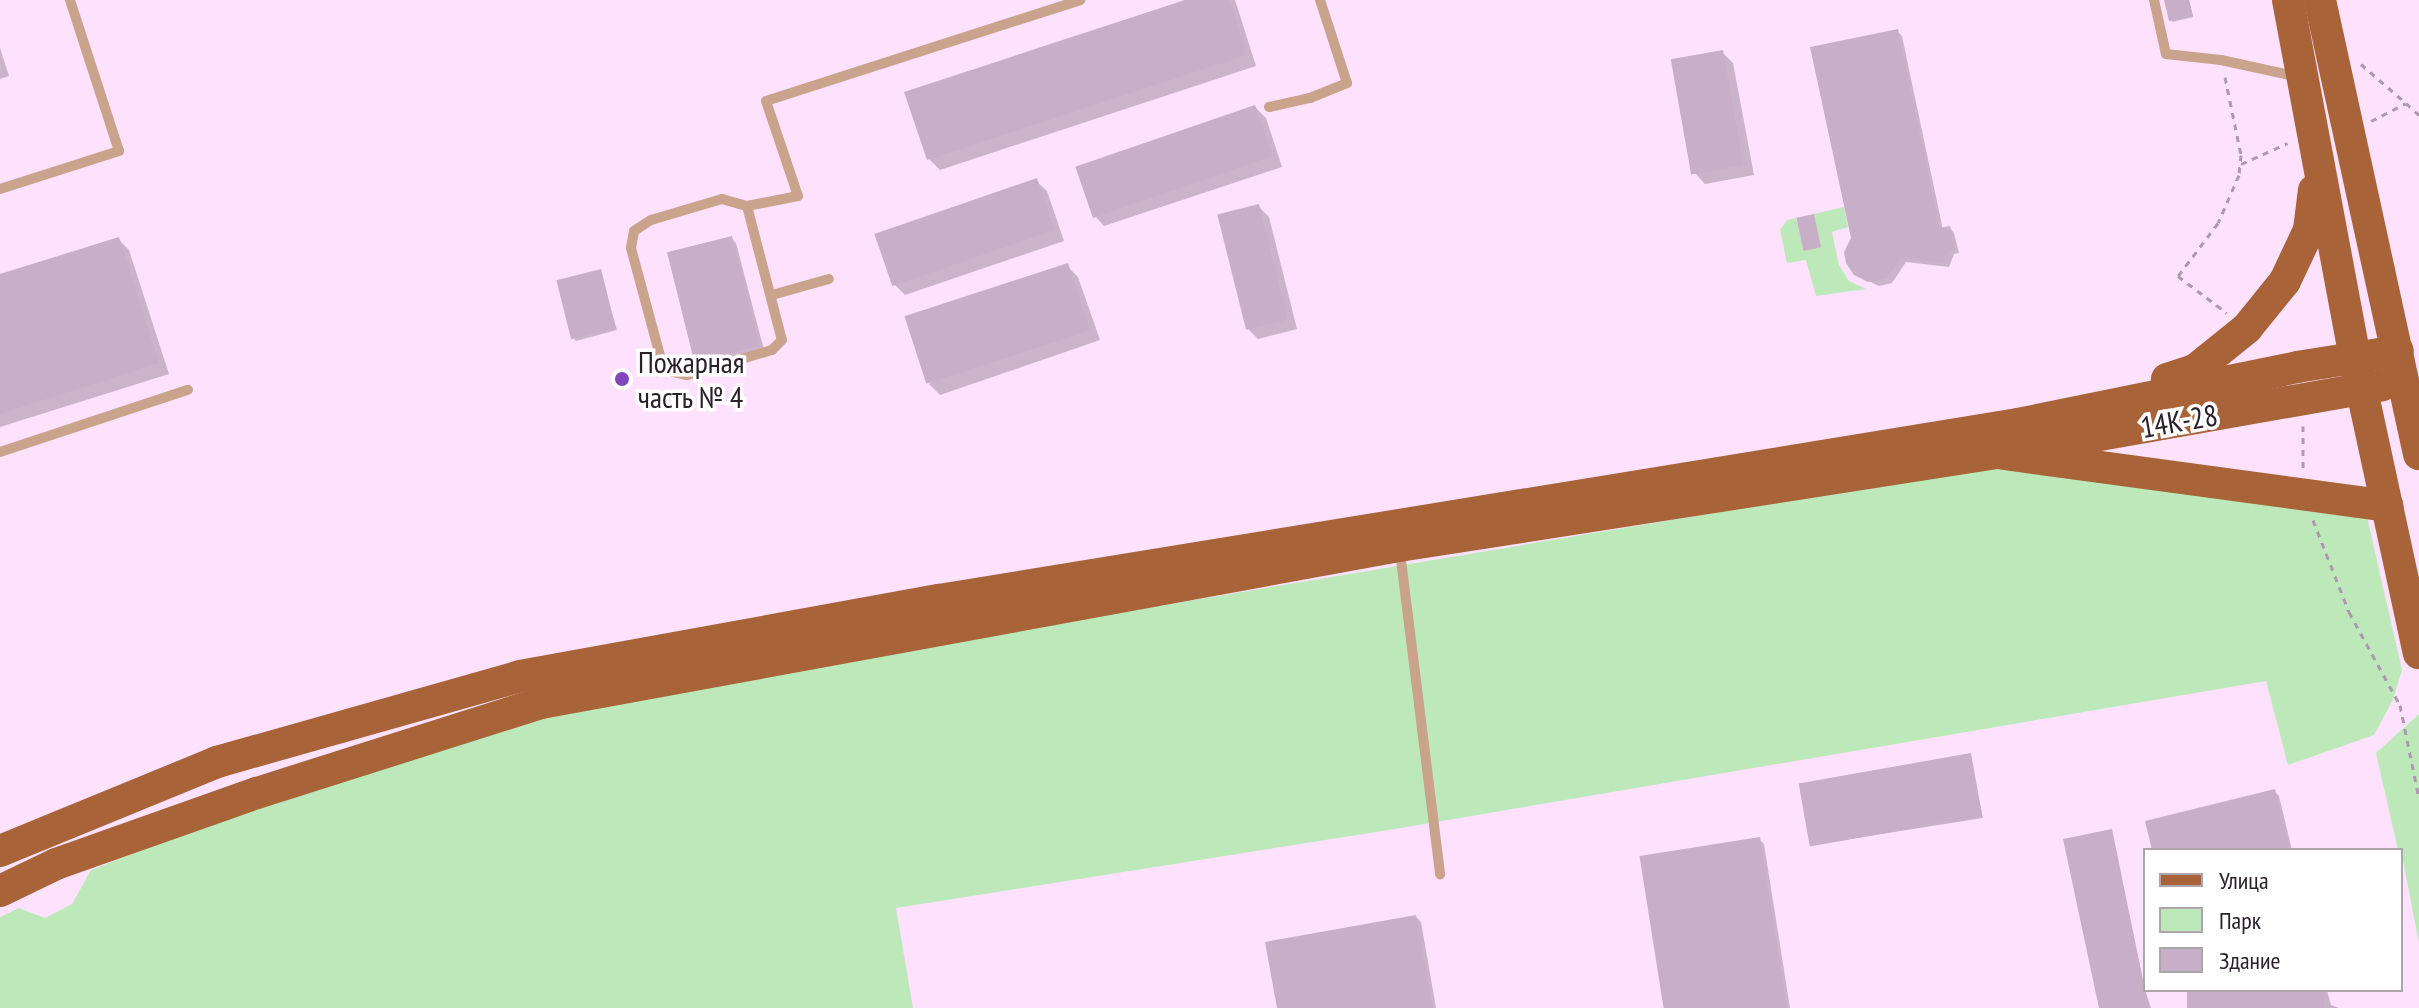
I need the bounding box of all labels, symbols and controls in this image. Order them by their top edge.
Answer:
place label: Пожарная часть № 4 [638,344,744,414]
marker: Пожарная часть № 4 [613,370,631,388]
street label: 14К-28 [2138,397,2220,445]
legend [2143,848,2403,992]
text: Улица [2219,865,2269,896]
text: Парк [2219,905,2261,936]
text: Здание [2219,945,2280,976]

